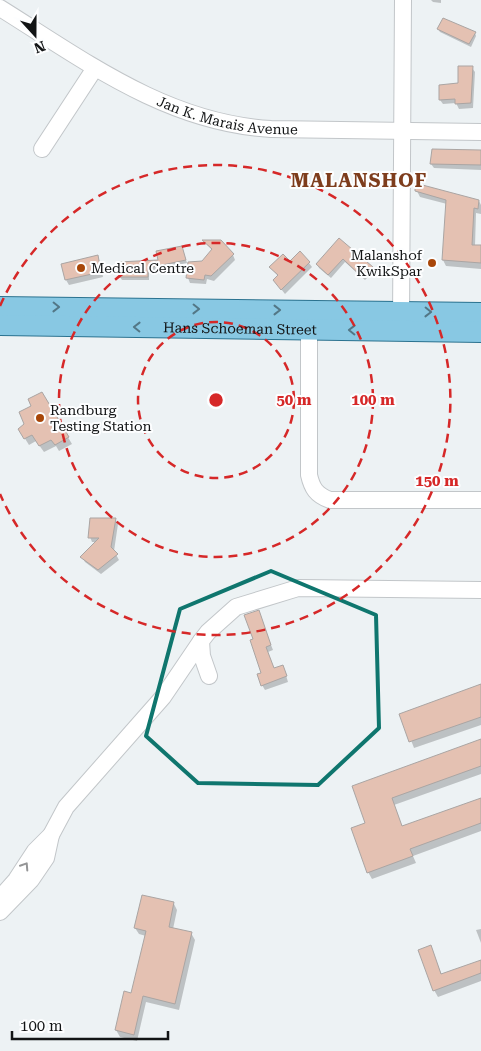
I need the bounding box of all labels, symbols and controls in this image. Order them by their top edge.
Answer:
north arrow [10,10,60,60]
text: N [32,38,48,57]
street label: Jan K. Marais Avenue [155,93,298,137]
district label: MALANSHOF [291,169,427,192]
place label: Malanshof KwikSpar [351,247,423,279]
marker: Malanshof KwikSpar [426,257,438,269]
place label: Medical Centre [91,260,194,276]
marker: Medical Centre [75,262,87,274]
one-way arrow [52,302,60,312]
one-way arrow [192,304,200,314]
one-way arrow [274,305,282,315]
one-way arrow [424,307,432,317]
street label: Hans Schoeman Street [163,319,317,338]
one-way arrow [133,322,140,332]
one-way arrow [348,325,356,336]
centre of rings [207,391,225,409]
text: 50 m [276,391,312,409]
text: 100 m [351,391,395,409]
place label: Randburg Testing Station [50,402,152,434]
marker: Randburg Testing Station [34,412,46,424]
text: 150 m [415,472,459,490]
one-way arrow [19,862,28,872]
scale bar [12,1008,169,1040]
text: 100 m [20,1017,63,1035]

